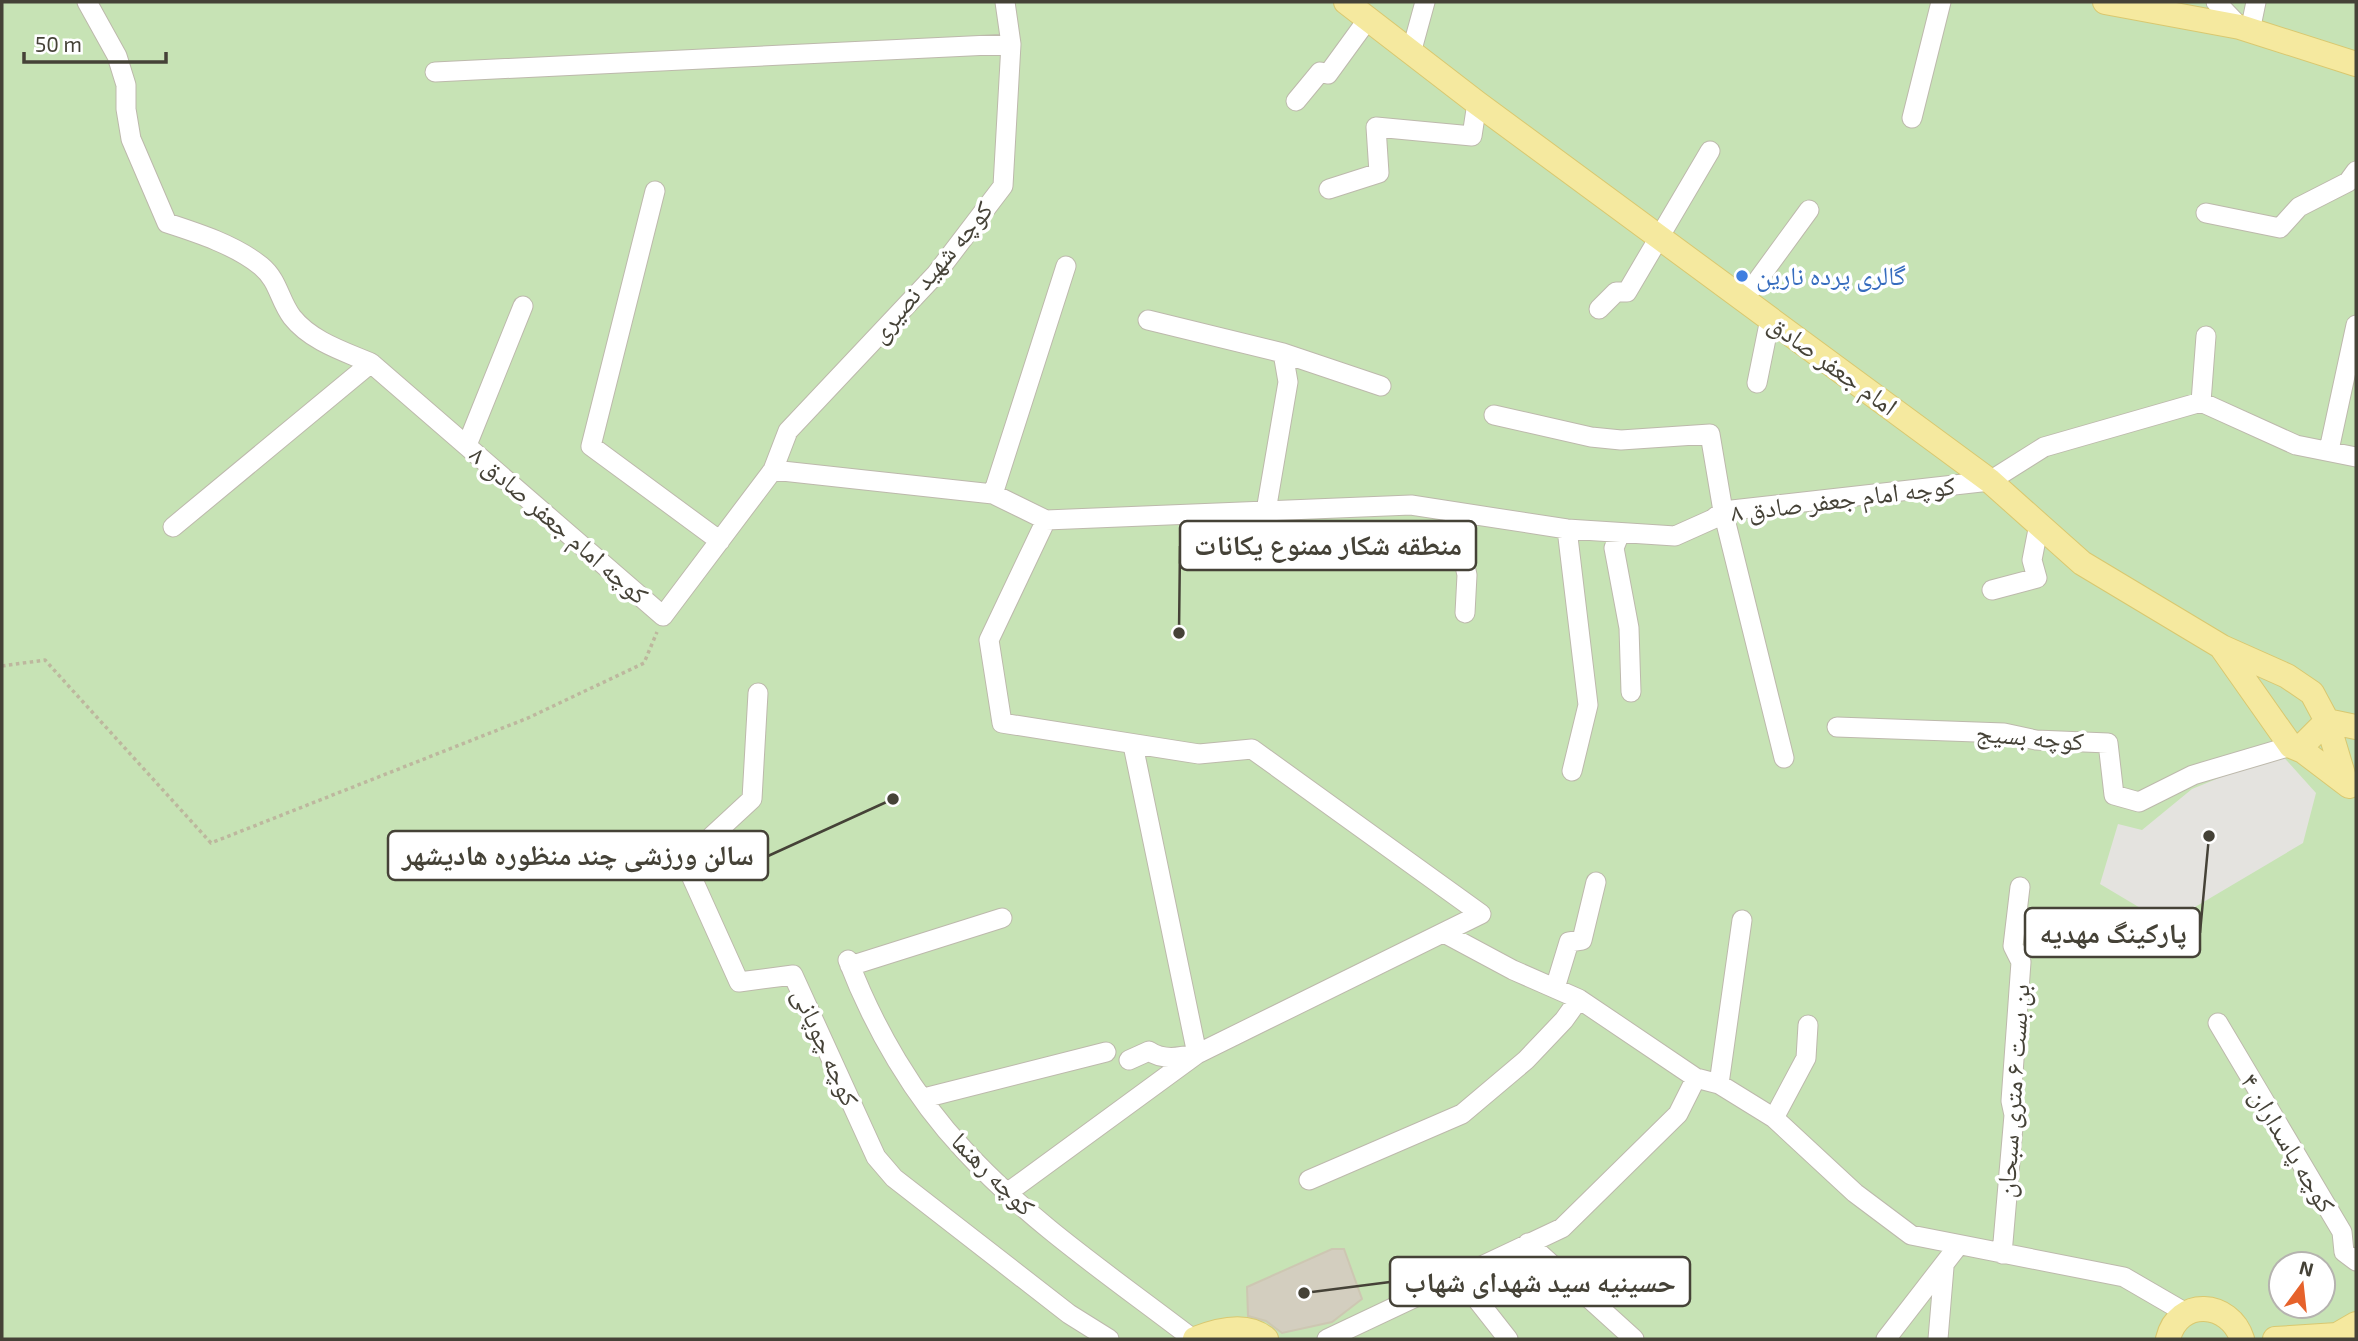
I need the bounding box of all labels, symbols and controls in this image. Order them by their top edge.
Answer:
scale bar [24,21,166,65]
text: 50 m [35,31,82,56]
street label: کوچه شهید نصیری [862,194,1000,349]
place label: گالری پرده نارین [1756,259,1906,292]
marker: گالری پرده نارین [1734,268,1750,284]
street label: امام جعفر صادق [1761,307,1904,424]
street label: کوچه امام جعفر صادق ۸ [462,438,656,613]
street label: کوچه امام جعفر صادق ۸ [1729,468,1958,531]
callout: منطقه شکار ممنوع یکانات [1180,521,1476,570]
text: منطقه شکار ممنوع یکانات [1194,527,1462,563]
street label: کوچه بسیج [1975,715,2086,759]
callout: سالن ورزشی چند منظوره هادیشهر [388,831,768,880]
text: سالن ورزشی چند منظوره هادیشهر [401,837,754,873]
callout: پارکینگ مهدیه [2025,908,2200,957]
text: پارکینگ مهدیه [2039,915,2187,950]
street label: کوچه چوپانی [786,982,867,1111]
street label: بن بست ۶ متری سبحان [1989,983,2036,1199]
street label: کوچه پاسداران ۴ [2234,1067,2343,1219]
street label: کوچه رهنما [945,1125,1042,1222]
north arrow [2267,1250,2337,1320]
text: N [2297,1255,2316,1281]
callout: حسینیه سید شهدای شهاب [1390,1257,1690,1306]
text: حسینیه سید شهدای شهاب [1404,1264,1676,1299]

